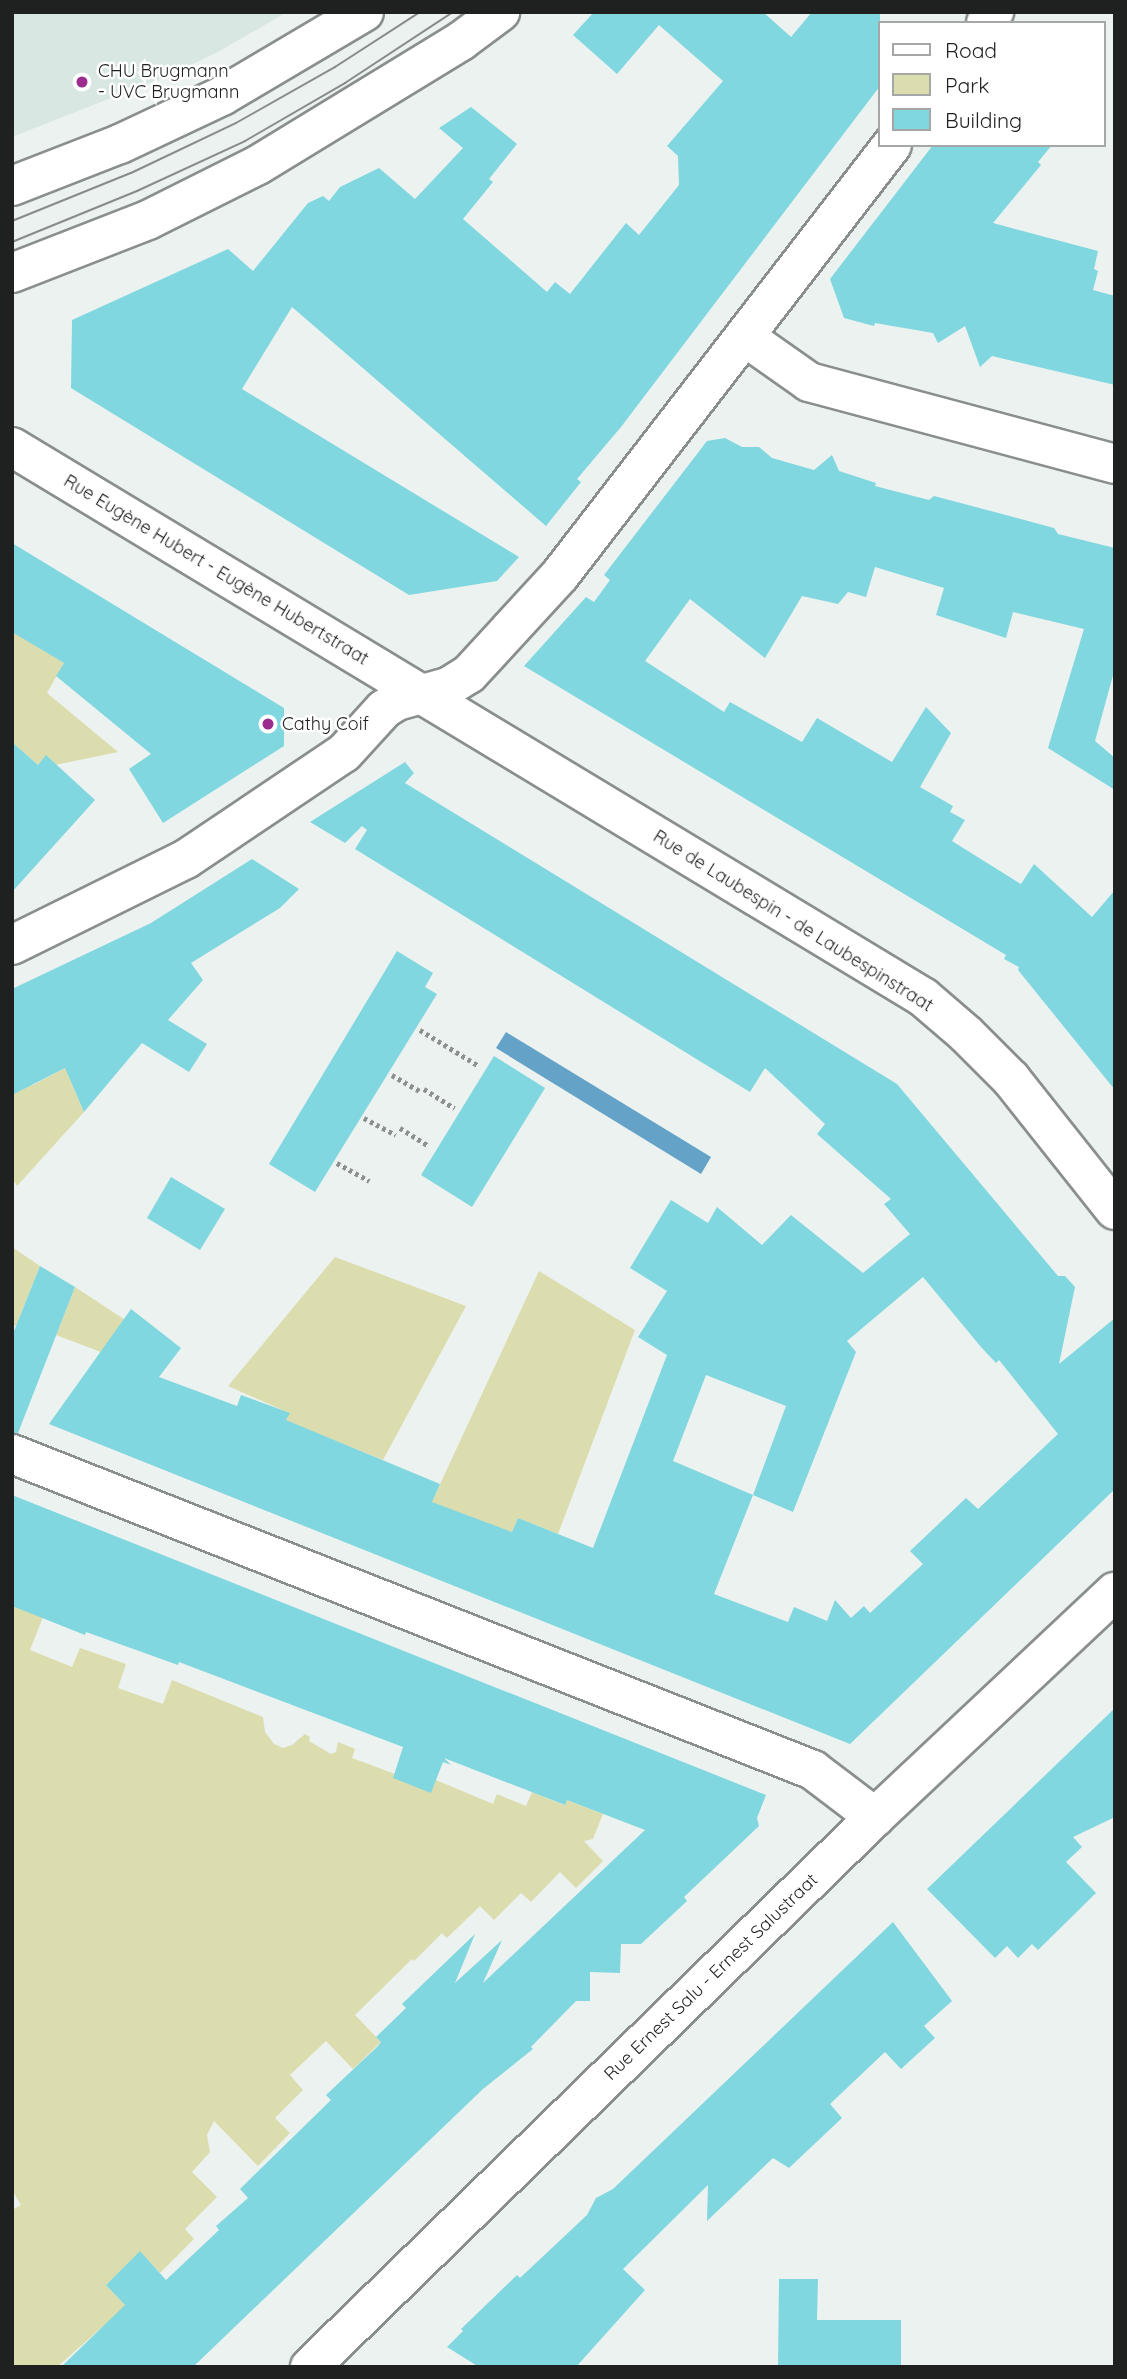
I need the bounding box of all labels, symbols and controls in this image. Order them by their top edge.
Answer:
legend [878,21,1106,147]
text: Road [945,37,997,63]
place label: CHU Brugmann - UVC Brugmann [98,61,239,104]
marker: CHU Brugmann - UVC Brugmann [72,72,92,92]
text: Park [945,72,989,98]
text: Building [945,107,1022,133]
street label: Rue Eugène Hubert - Eugène Hubertstraat [60,470,372,670]
place label: Cathy Coif [282,713,369,735]
marker: Cathy Coif [260,716,276,732]
street label: Rue de Laubespin - de Laubespinstraat [649,826,937,1016]
street label: Rue Ernest Salu - Ernest Salustraat [600,1869,822,2085]

